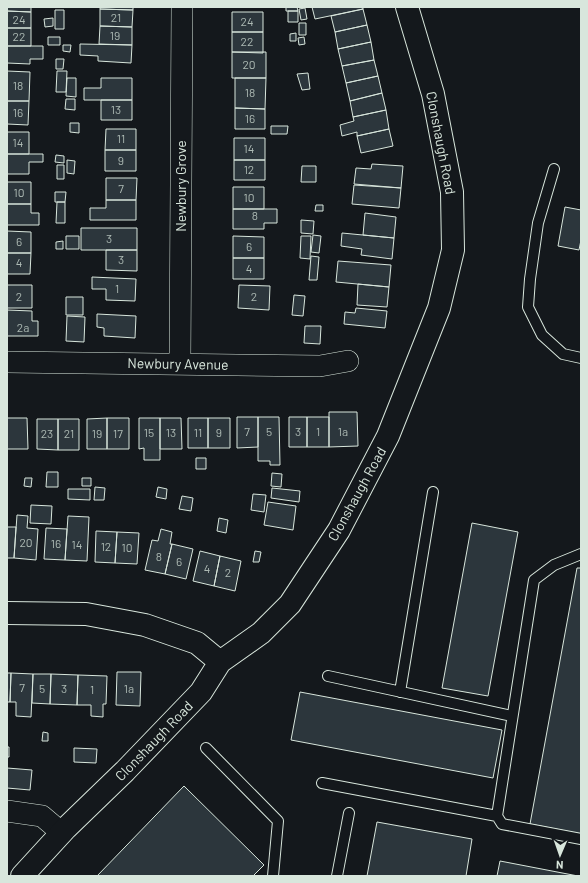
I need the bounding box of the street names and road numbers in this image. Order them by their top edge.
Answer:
street label: Clonshaugh Road [423,90,460,196]
street label: Newbury Grove [172,140,189,232]
street label: Newbury Avenue [127,354,229,373]
street label: Clonshaugh Road [324,444,389,544]
street label: Clonshaugh Road [111,697,196,784]

